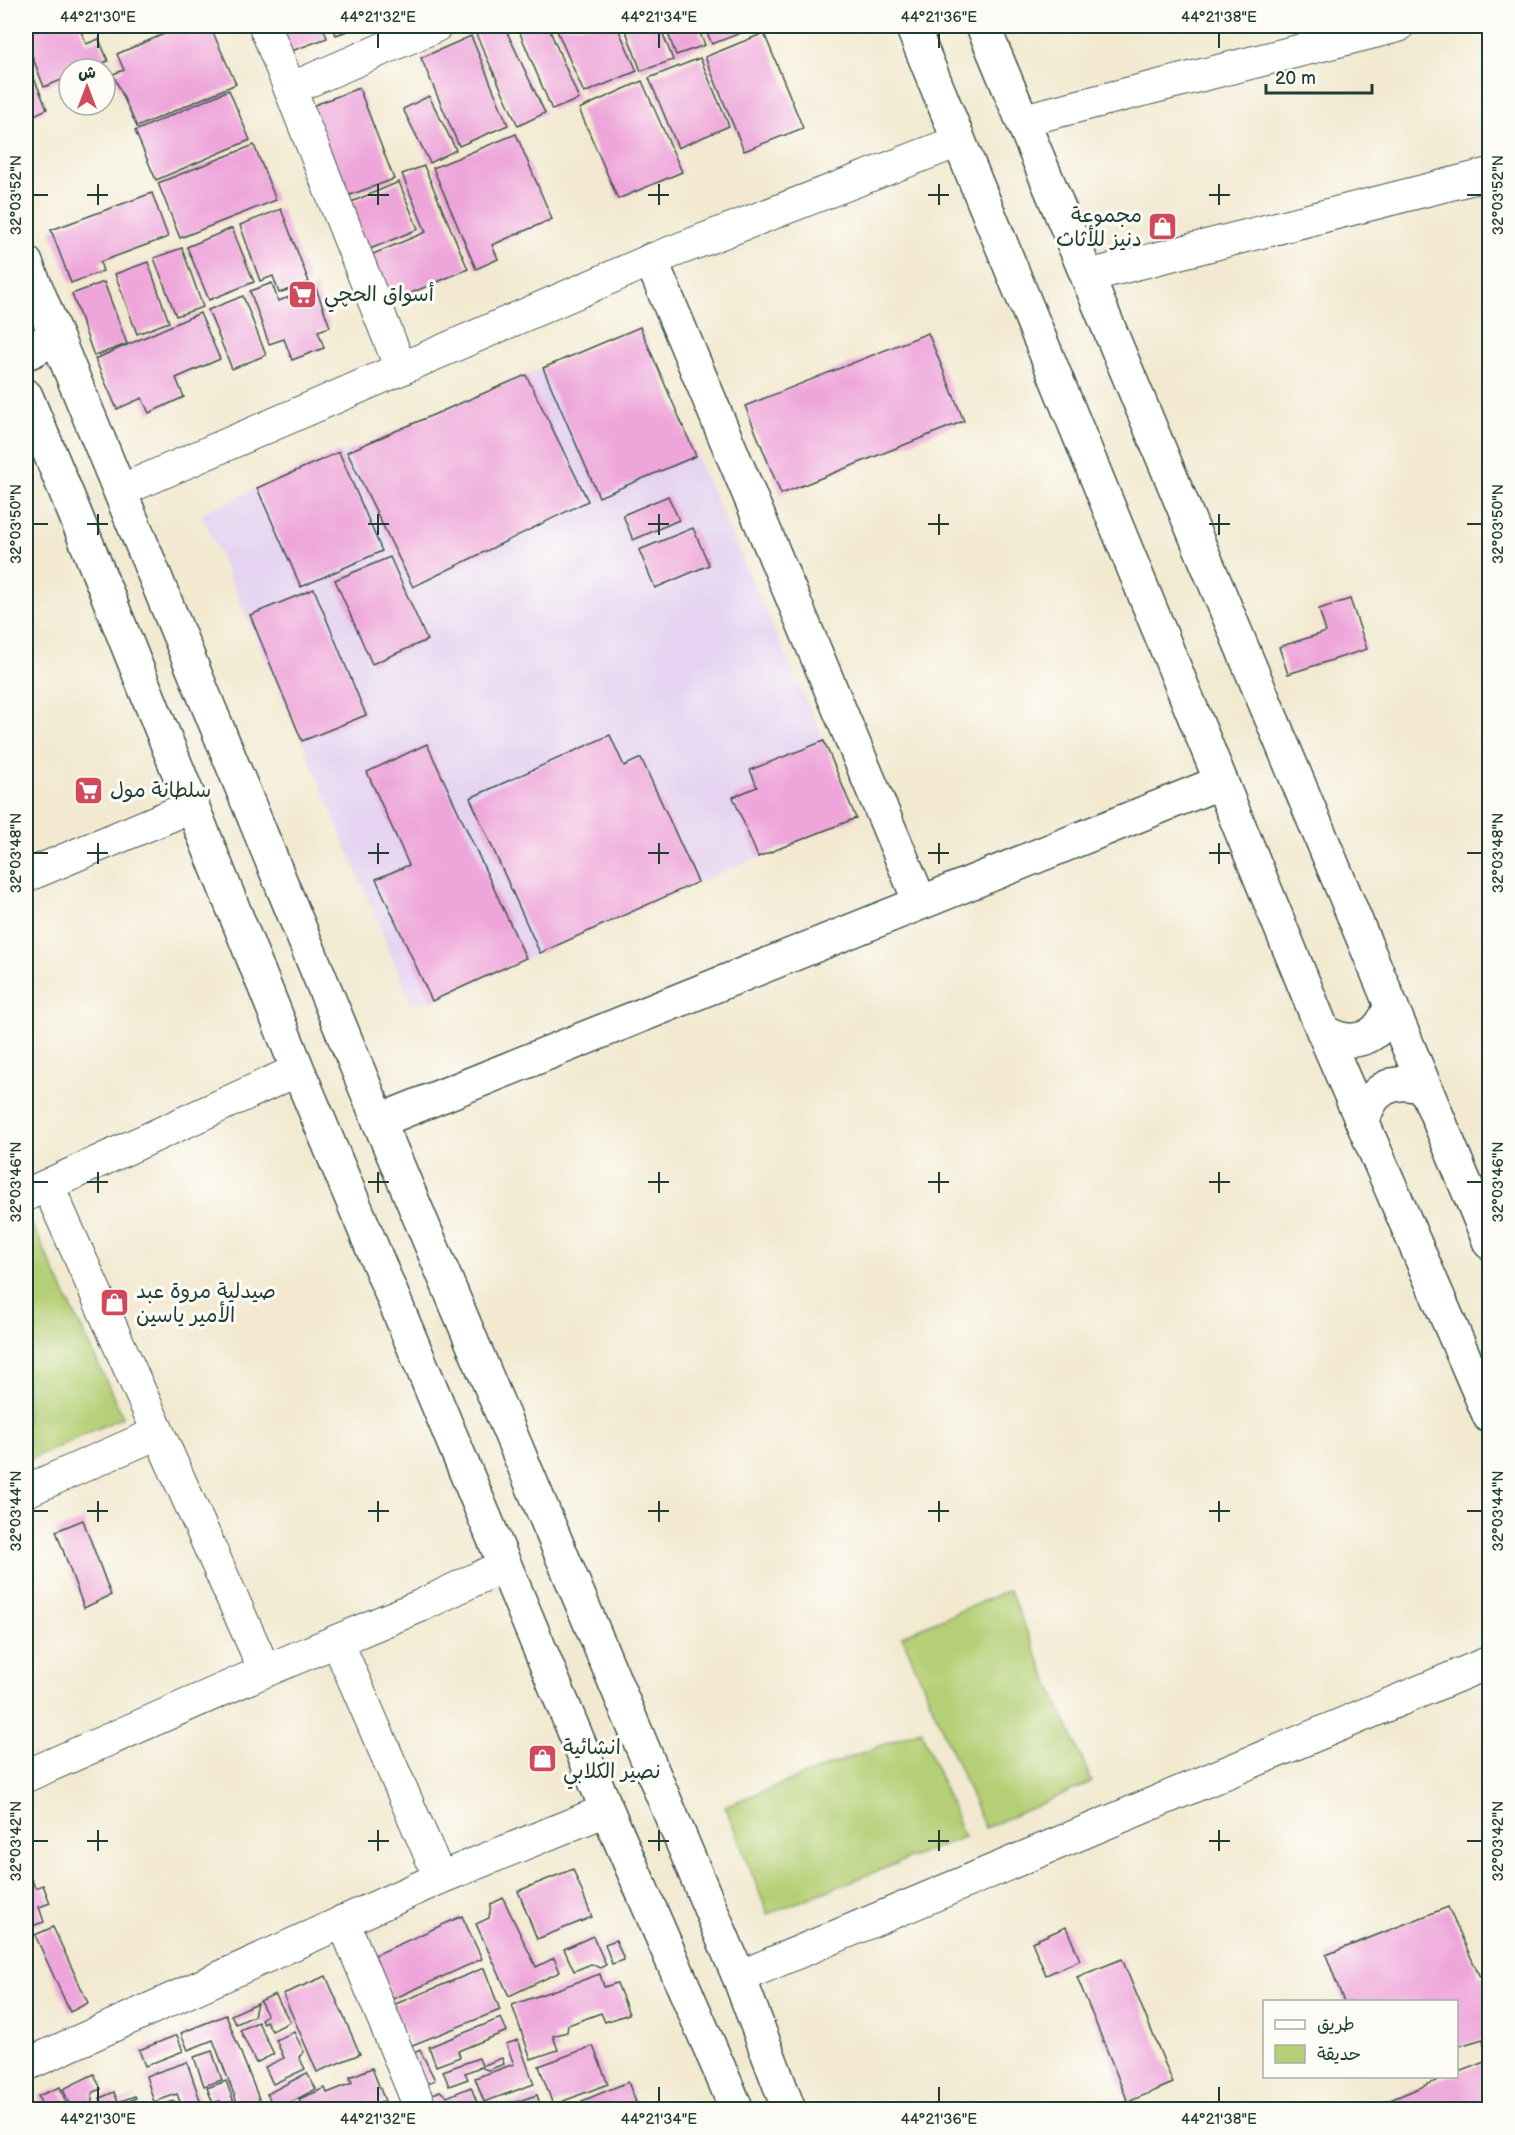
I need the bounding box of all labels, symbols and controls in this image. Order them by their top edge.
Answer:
text: 44°21'30"E [60,8,136,27]
text: 44°21'32"E [340,8,416,27]
text: 44°21'34"E [621,8,697,27]
text: 44°21'36"E [901,8,977,27]
text: 44°21'38"E [1181,8,1257,27]
north arrow [57,57,117,117]
scale bar [1266,57,1372,95]
text: ش [78,64,96,83]
text: 20 m [1275,68,1316,89]
text: 32°03'52"N [7,155,26,235]
text: 32°03'52"N [1489,155,1508,235]
place label: مجموعة دنيز للأثاث [1056,203,1142,252]
shop icon: مجموعة دنيز للأثاث [1147,211,1179,243]
supermarket icon: أسواق الحچي [287,278,319,310]
place label: أسواق الحچي [324,282,434,313]
text: 32°03'50"N [7,484,26,564]
text: 32°03'50"N [1489,484,1508,564]
supermarket icon: سلطانة مول [73,774,105,806]
place label: سلطانة مول [110,778,211,803]
text: 32°03'48"N [7,813,26,893]
text: 32°03'48"N [1489,813,1508,893]
text: 32°03'46"N [7,1141,26,1223]
text: 32°03'46"N [1489,1141,1508,1223]
place label: صيدلية مروة عبد الأمير ياسين [136,1279,276,1328]
shop icon: صيدلية مروة عبد الأمير ياسين [99,1287,131,1319]
text: 32°03'44"N [7,1470,26,1552]
text: 32°03'44"N [1489,1470,1508,1552]
place label: انشائية نصير الكلابي [563,1735,661,1790]
shop icon: انشائية نصير الكلابي [526,1743,558,1775]
text: 32°03'42"N [7,1801,26,1881]
text: 32°03'42"N [1489,1801,1508,1881]
legend [1263,2000,1458,2078]
text: طريق [1317,2014,1355,2035]
text: حديقة [1317,2044,1361,2065]
text: 44°21'30"E [60,2110,136,2129]
text: 44°21'32"E [340,2110,416,2129]
text: 44°21'34"E [621,2110,697,2129]
text: 44°21'36"E [901,2110,977,2129]
text: 44°21'38"E [1181,2110,1257,2129]

